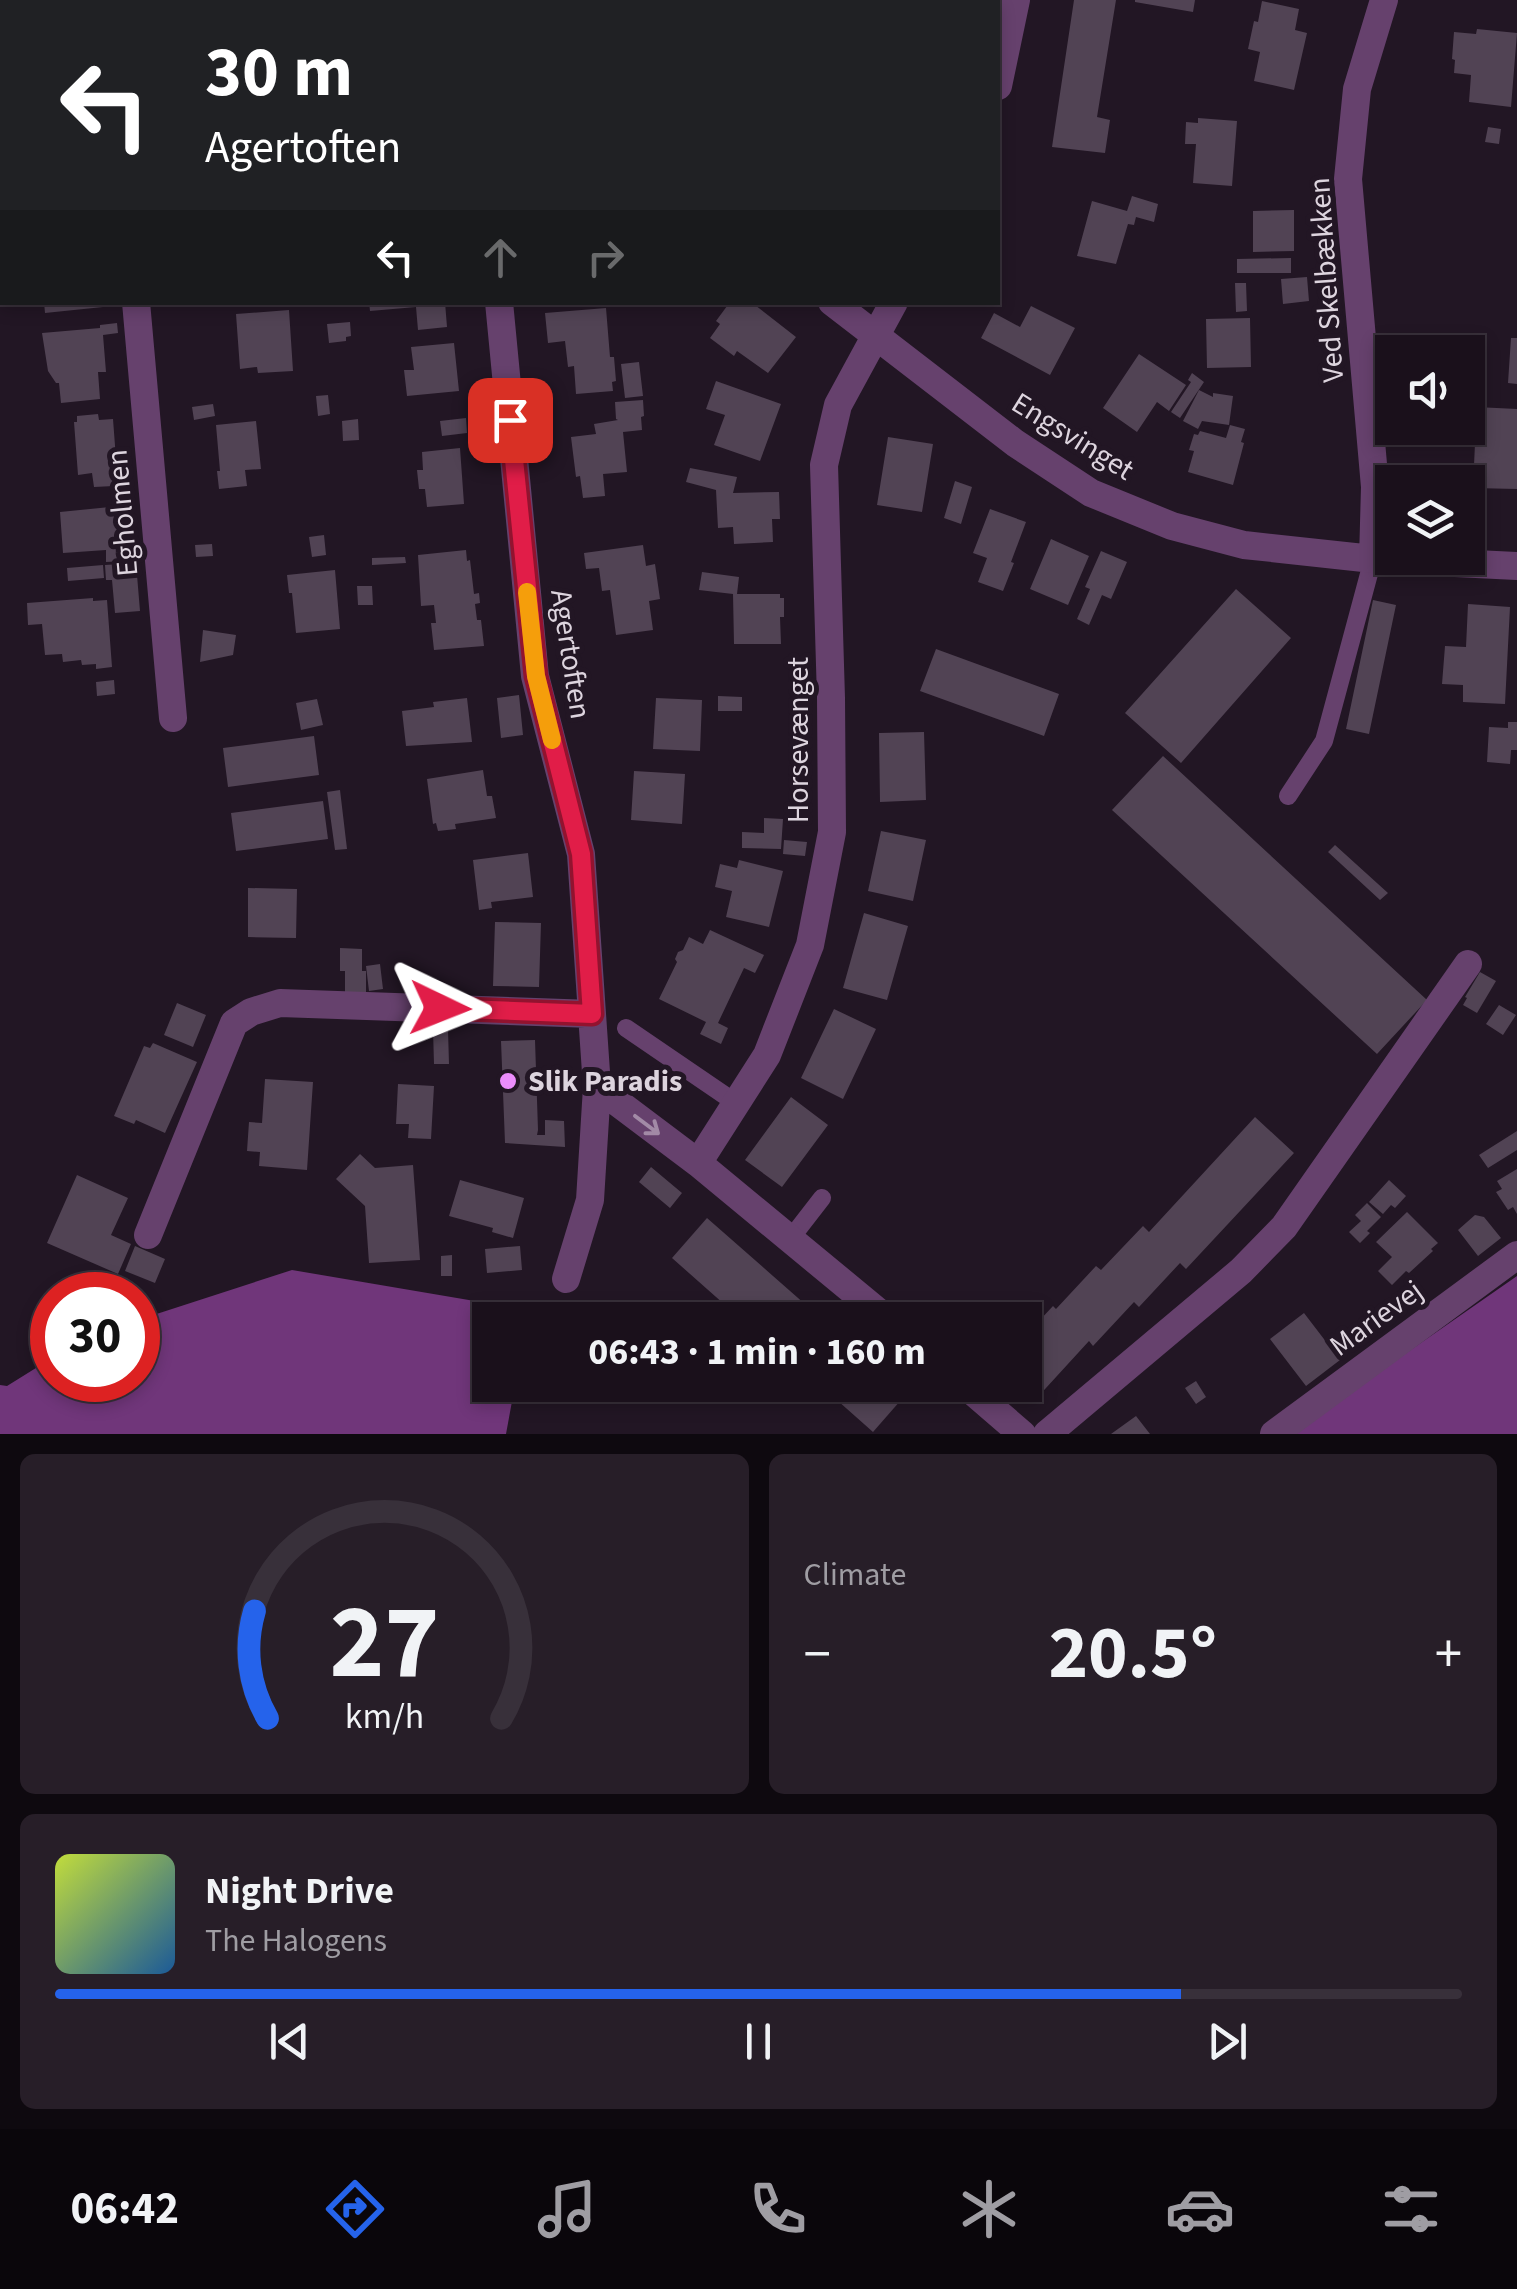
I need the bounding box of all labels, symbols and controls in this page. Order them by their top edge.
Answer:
text: 30 m [205,23,353,123]
icon: left [40,40,170,170]
text: Agertoften [205,116,401,180]
street label: Ved Skelbækken [1298,176,1355,384]
icon: left [368,230,423,285]
icon: ahead [473,230,528,285]
icon: right [578,230,633,285]
map controls [1375,335,1485,575]
button: sound [1375,335,1485,445]
pin [468,378,553,463]
street label: Engsvinget [1003,382,1142,491]
icon: arrive [483,393,538,448]
street label: Egholmen [96,448,149,578]
button: layers [1375,465,1485,575]
street label: Agertoften [539,586,602,722]
street label: Horsevænget [777,657,820,823]
position arrow [388,956,492,1060]
place label: Slik Paradis [528,1060,682,1103]
marker: Slik Paradis [497,1070,519,1092]
one-way arrow [634,1114,660,1136]
street label: Marievej [1321,1270,1432,1367]
speed limit sign: 30 [30,1272,160,1402]
text: 06:43 · 1 min · 160 m [588,1325,926,1379]
text: Climate [804,1552,906,1598]
text: 27 [329,1570,439,1718]
text: 20.5° [1048,1600,1217,1707]
text: − [804,1616,831,1694]
text: + [1435,1616,1462,1694]
text: km/h [345,1691,424,1742]
text: Night Drive [205,1864,394,1918]
text: The Halogens [205,1918,387,1964]
icon: previous [262,2014,317,2069]
icon: pause [731,2014,786,2069]
icon: next [1200,2014,1255,2069]
icon: directions [320,2174,390,2244]
icon: music [532,2174,602,2244]
icon: phone [743,2174,813,2244]
icon: climate [954,2174,1024,2244]
icon: car [1165,2174,1235,2244]
icon: filters [1376,2174,1446,2244]
text: 06:42 [71,2177,179,2241]

